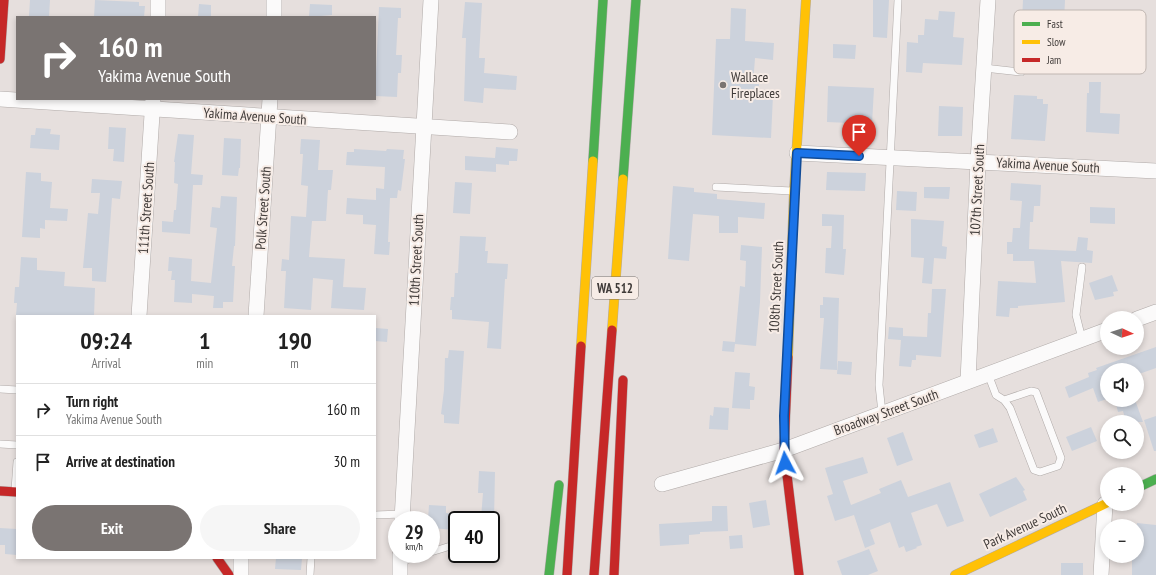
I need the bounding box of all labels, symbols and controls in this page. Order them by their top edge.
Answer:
legend [1014,10,1146,74]
text: Fast [1047,17,1063,31]
text: 160 m [98,28,162,65]
icon: right [32,32,84,84]
text: Slow [1047,35,1066,49]
text: Jam [1046,53,1061,67]
text: Yakima Avenue South [98,64,231,87]
place label: Wallace Fireplaces [731,68,780,102]
marker: Wallace Fireplaces [718,80,728,90]
street label: Yakima Avenue South [203,103,307,129]
pin [842,115,876,156]
icon: arrive [848,121,870,143]
street label: 107th Street South [966,144,988,236]
street label: Yakima Avenue South [996,153,1100,177]
street label: 111th Street South [134,162,158,254]
street label: Polk Street South [251,166,275,250]
street label: 110th Street South [405,214,427,306]
street label: 108th Street South [765,241,787,333]
road number: WA 512 [592,277,638,299]
north arrow [1100,311,1144,355]
map controls [1100,311,1144,563]
text: 09:24 [80,325,132,356]
text: 1 [199,325,210,356]
text: 190 [277,325,312,356]
text: Arrival [91,355,121,372]
text: min [196,355,213,372]
text: m [290,355,299,372]
button: sound [1100,363,1144,407]
street label: Broadway Street South [831,385,941,439]
text: Turn right [66,392,118,411]
icon: right [32,399,54,421]
text: 160 m [327,400,360,419]
text: Yakima Avenue South [66,411,162,428]
button: search [1100,415,1144,459]
position arrow [764,442,806,484]
icon: arrive [32,451,54,473]
text: Arrive at destination [66,452,175,471]
text: 30 m [334,452,360,471]
button: + [1100,467,1144,511]
street label: Park Avenue South [981,499,1069,553]
button: Exit [32,505,192,551]
button: Share [200,505,360,551]
speed limit sign: 40 [448,511,500,563]
text: 29 [404,519,424,545]
button: − [1100,519,1144,563]
text: km/h [405,540,423,553]

